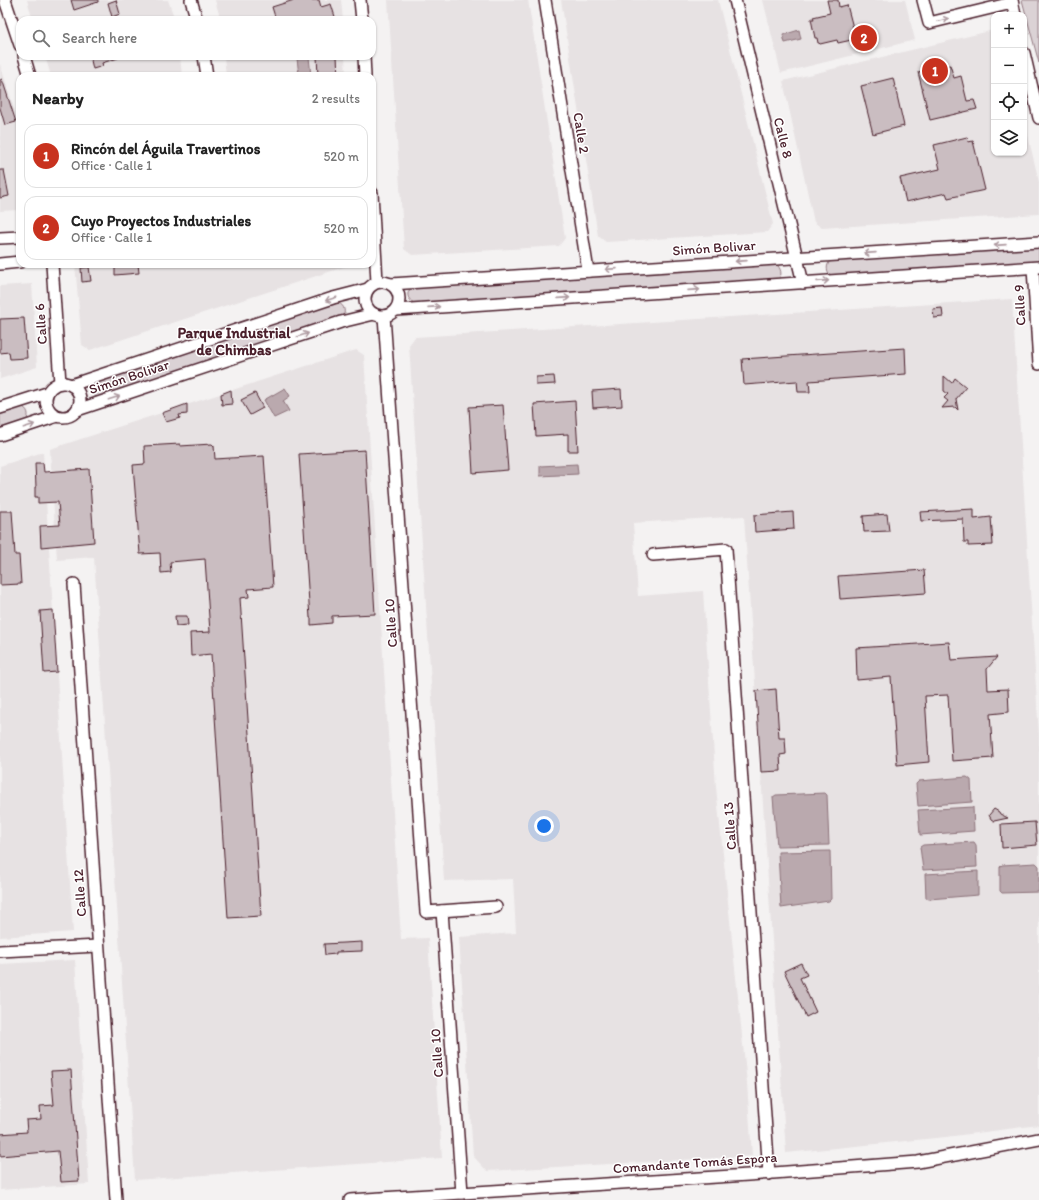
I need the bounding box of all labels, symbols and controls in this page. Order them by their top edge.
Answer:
map controls [991,12,1027,156]
button: + [991,12,1027,48]
search box [16,16,376,60]
one-way arrow [936,16,949,23]
pin: 2 [851,23,877,53]
icon: search [30,27,52,49]
text: Search here [62,29,137,47]
button: − [991,48,1027,84]
pin: 1 [922,56,948,86]
button: locate [991,84,1027,120]
text: Nearby [32,88,84,108]
text: 2 results [312,91,360,106]
street label: Calle 2 [569,111,593,155]
street label: Calle 8 [770,116,796,161]
button: layers [991,120,1027,156]
text: Rincón del Águila Travertinos [71,140,260,158]
text: 1 [43,149,49,164]
text: 520 m [323,149,359,164]
text: Office · Calle 1 [71,158,152,173]
text: Cuyo Proyectos Industriales [71,212,251,230]
text: 2 [43,221,49,236]
text: 520 m [323,221,359,236]
text: Office · Calle 1 [71,230,152,245]
street label: Simón Bolivar [672,237,757,259]
one-way arrow [994,241,1007,248]
one-way arrow [864,249,877,256]
one-way arrow [735,257,748,264]
one-way arrow [605,266,618,273]
one-way arrow [816,278,829,285]
street label: Calle 9 [1010,284,1030,326]
one-way arrow [687,286,700,293]
one-way arrow [557,295,570,302]
one-way arrow [324,296,337,303]
street label: Calle 6 [31,303,51,345]
one-way arrow [427,303,440,310]
district label: Parque Industrial de Chimbas [177,324,291,359]
one-way arrow [297,331,310,338]
street label: Simón Bolivar [87,356,172,398]
one-way arrow [107,394,120,401]
one-way arrow [22,422,35,429]
street label: Calle 10 [381,598,401,648]
street label: Calle 13 [720,801,740,851]
your location [534,816,554,836]
street label: Calle 12 [70,868,90,917]
street label: Calle 10 [427,1028,447,1078]
street label: Comandante Tomás Espora [612,1149,778,1177]

